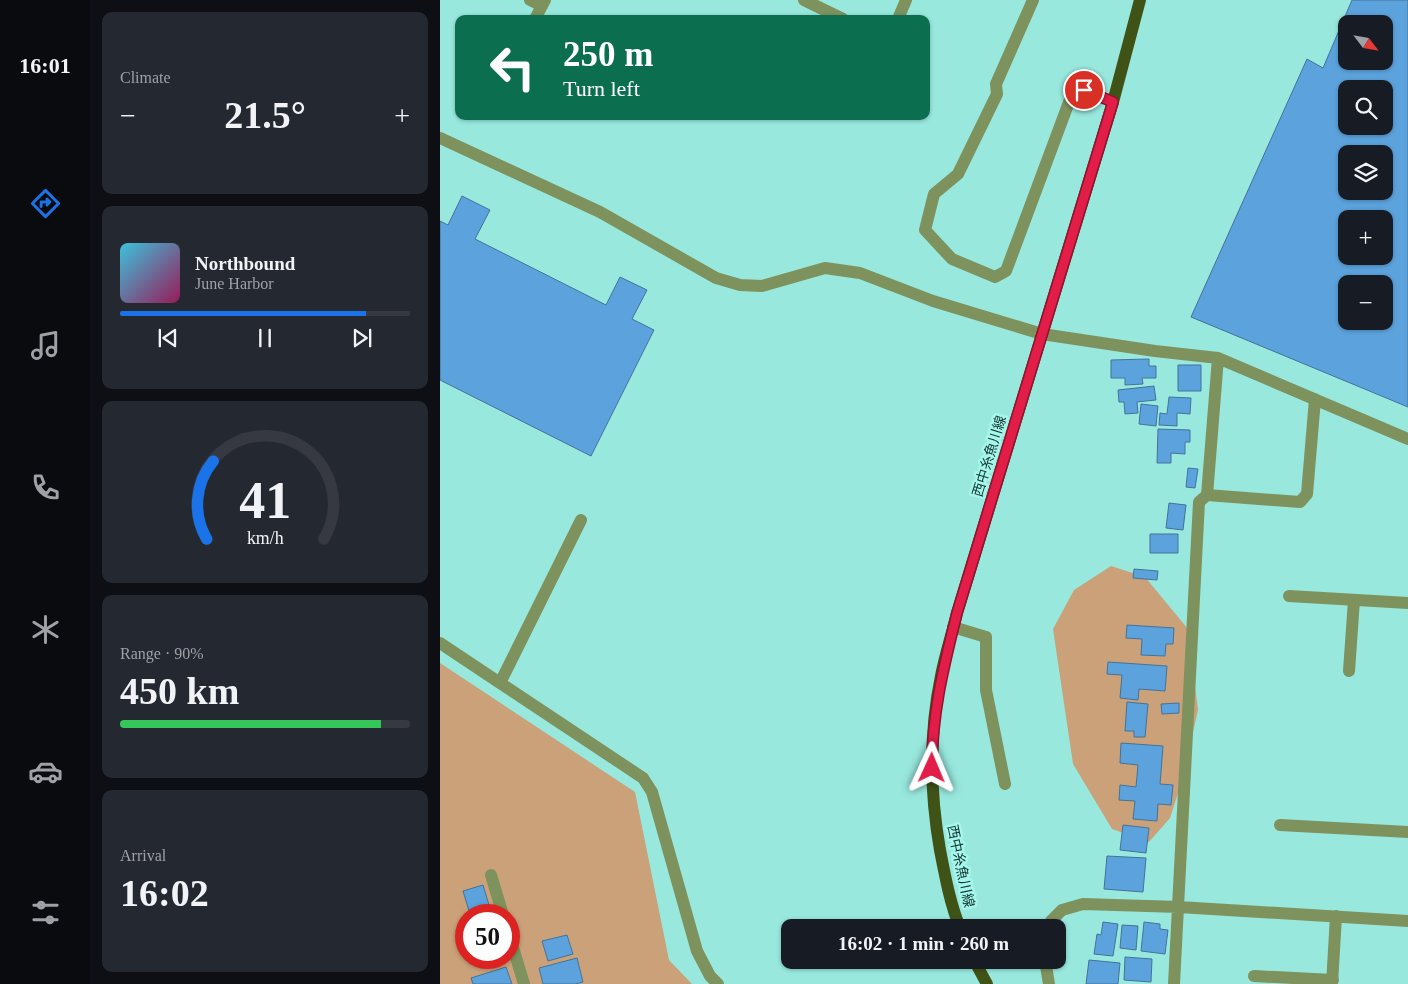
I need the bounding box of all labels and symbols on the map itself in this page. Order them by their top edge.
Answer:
north arrow [1338,15,1392,70]
pin [1063,69,1105,111]
street label: 西中糸魚川線 [970,414,1009,499]
position arrow [905,741,957,793]
street label: 西中糸魚川線 [944,823,977,909]
speed limit sign: 50 [455,904,520,969]

